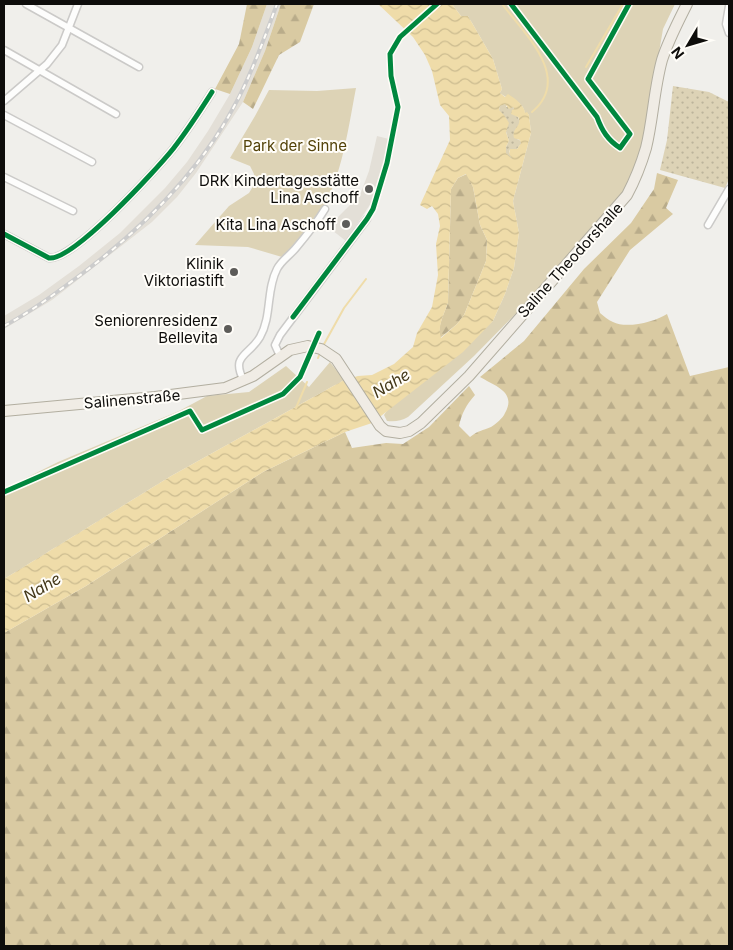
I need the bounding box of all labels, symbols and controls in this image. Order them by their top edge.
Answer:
north arrow [663,20,713,70]
text: N [667,44,687,63]
park label: Park der Sinne [243,136,347,155]
place label: DRK Kindertagesstätte Lina Aschoff [199,171,359,207]
marker: DRK Kindertagesstätte Lina Aschoff [363,183,375,195]
street label: Saline Theodorshalle [513,198,627,322]
place label: Kita Lina Aschoff [216,215,336,234]
marker: Kita Lina Aschoff [340,218,352,230]
place label: Klinik Viktoriastift [144,254,225,290]
marker: Klinik Viktoriastift [228,266,240,278]
place label: Seniorenresidenz Bellevita [94,311,218,347]
marker: Seniorenresidenz Bellevita [222,323,234,335]
water label: Nahe [368,364,414,402]
street label: Salinenstraße [83,385,181,413]
water label: Nahe [19,568,65,606]

